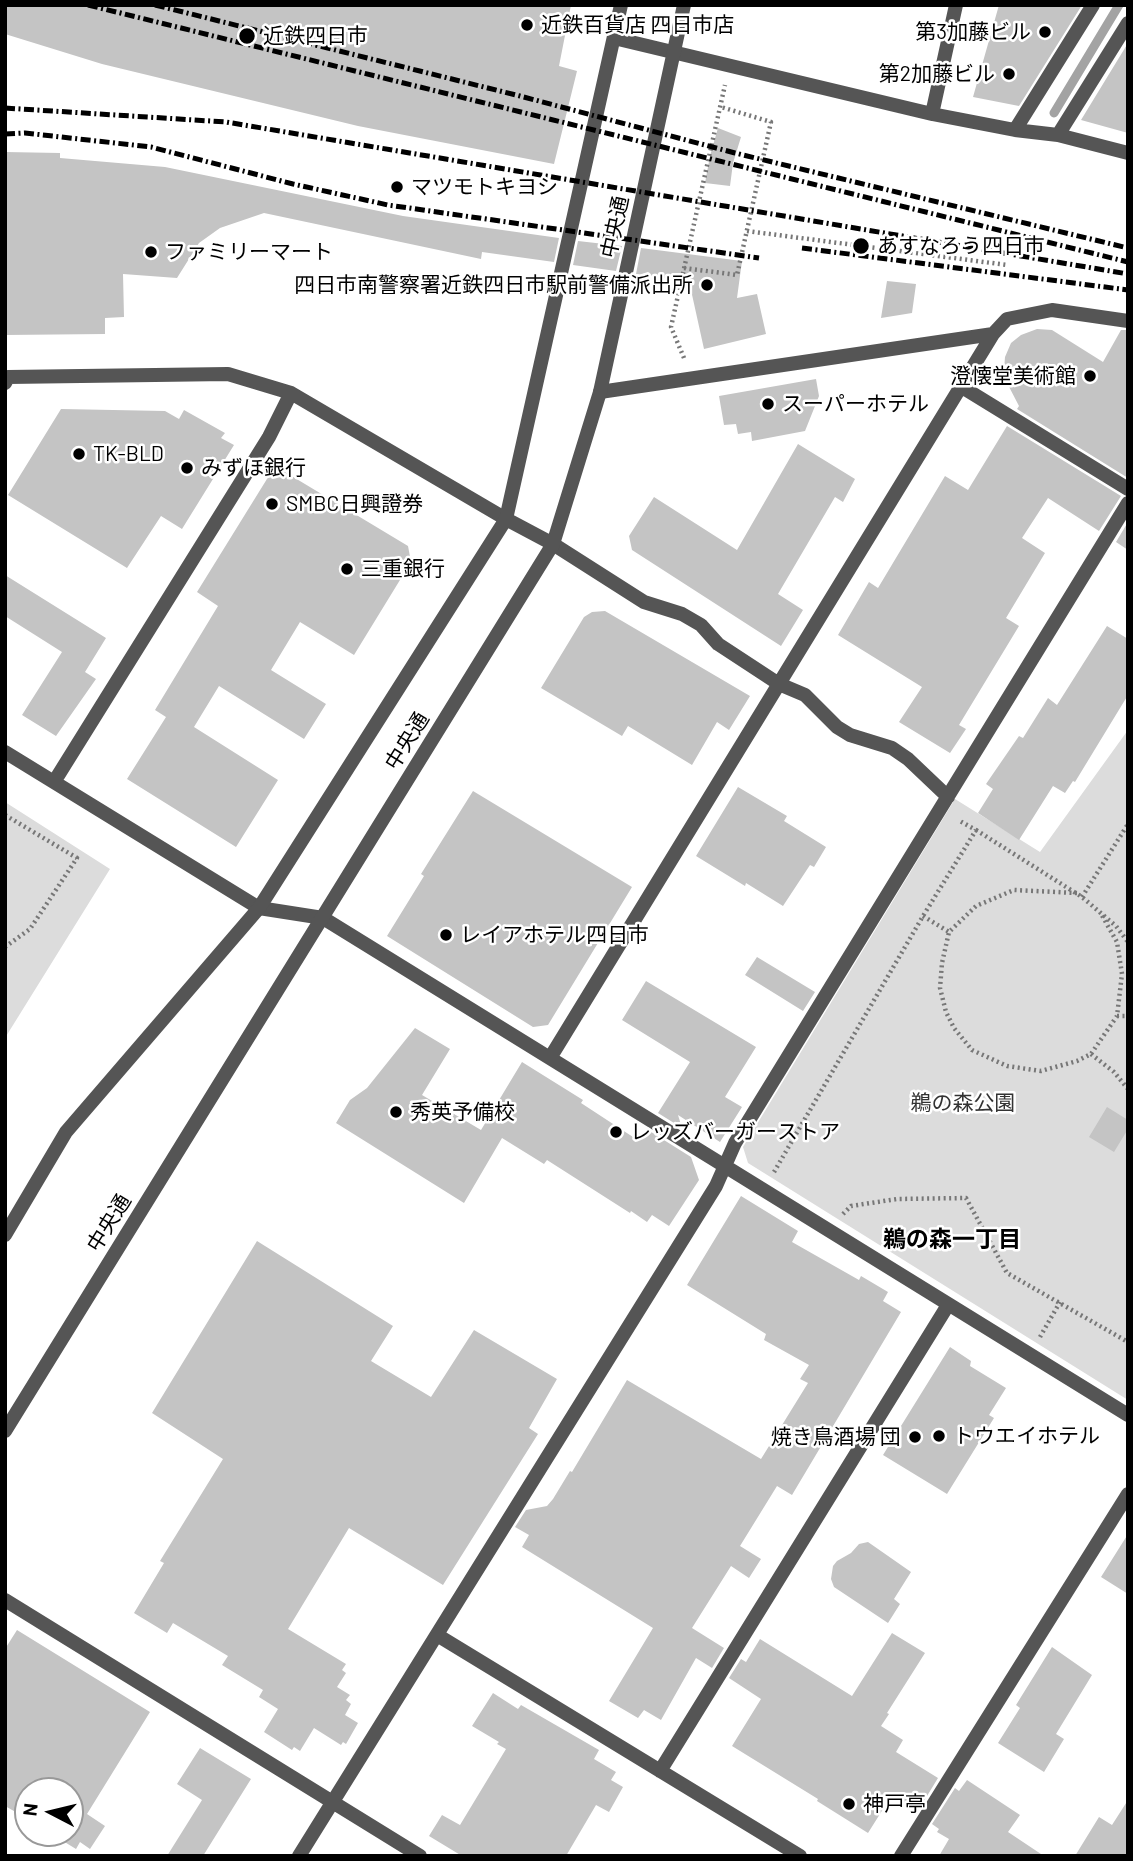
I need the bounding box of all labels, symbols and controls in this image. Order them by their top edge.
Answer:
place label: 近鉄百貨店 四日市店 [541,12,734,38]
marker: 近鉄百貨店 四日市店 [519,17,535,33]
place label: 第3加藤ビル [915,19,1031,45]
place label: 近鉄四日市 [263,23,368,49]
marker: 第3加藤ビル [1037,24,1053,40]
marker: 近鉄四日市 [237,26,257,46]
place label: 第2加藤ビル [879,61,995,87]
marker: 第2加藤ビル [1001,66,1017,82]
place label: マツモトキヨシ [411,174,558,200]
marker: マツモトキヨシ [389,179,405,195]
street label: 中央通 [596,194,634,260]
place label: あすなろう四日市 [877,233,1045,259]
marker: あすなろう四日市 [851,236,871,256]
place label: ファミリーマート [165,239,333,265]
marker: ファミリーマート [143,244,159,260]
place label: 四日市南警察署近鉄四日市駅前警備派出所 [294,272,693,298]
marker: 四日市南警察署近鉄四日市駅前警備派出所 [699,277,715,293]
place label: 澄懐堂美術館 [950,363,1076,389]
marker: 澄懐堂美術館 [1082,368,1098,384]
place label: スーパーホテル [782,391,929,417]
marker: スーパーホテル [760,396,776,412]
place label: TK-BLD [93,441,164,467]
marker: TK-BLD [71,446,87,462]
place label: みずほ銀行 [201,455,306,481]
marker: みずほ銀行 [179,460,195,476]
place label: SMBC日興證券 [286,491,423,517]
marker: SMBC日興證券 [264,496,280,512]
place label: 三重銀行 [361,556,445,582]
marker: 三重銀行 [339,561,355,577]
street label: 中央通 [380,708,434,774]
place label: レイアホテル四日市 [460,922,649,948]
marker: レイアホテル四日市 [438,927,454,943]
park label: 鵜の森公園 [911,1090,1015,1116]
place label: 秀英予備校 [410,1099,515,1125]
marker: 秀英予備校 [388,1104,404,1120]
place label: レッズバーガーストア [630,1119,840,1145]
marker: レッズバーガーストア [608,1124,624,1140]
street label: 中央通 [82,1190,136,1256]
district label: 鵜の森一丁目 [883,1225,1021,1253]
place label: トウエイホテル [953,1423,1100,1449]
place label: 焼き鳥酒場 団 [771,1424,901,1450]
marker: トウエイホテル [931,1428,947,1444]
marker: 焼き鳥酒場 団 [907,1429,923,1445]
north arrow [14,1777,84,1847]
place label: 神戸亭 [863,1791,926,1817]
marker: 神戸亭 [841,1796,857,1812]
text: N [17,1802,42,1817]

